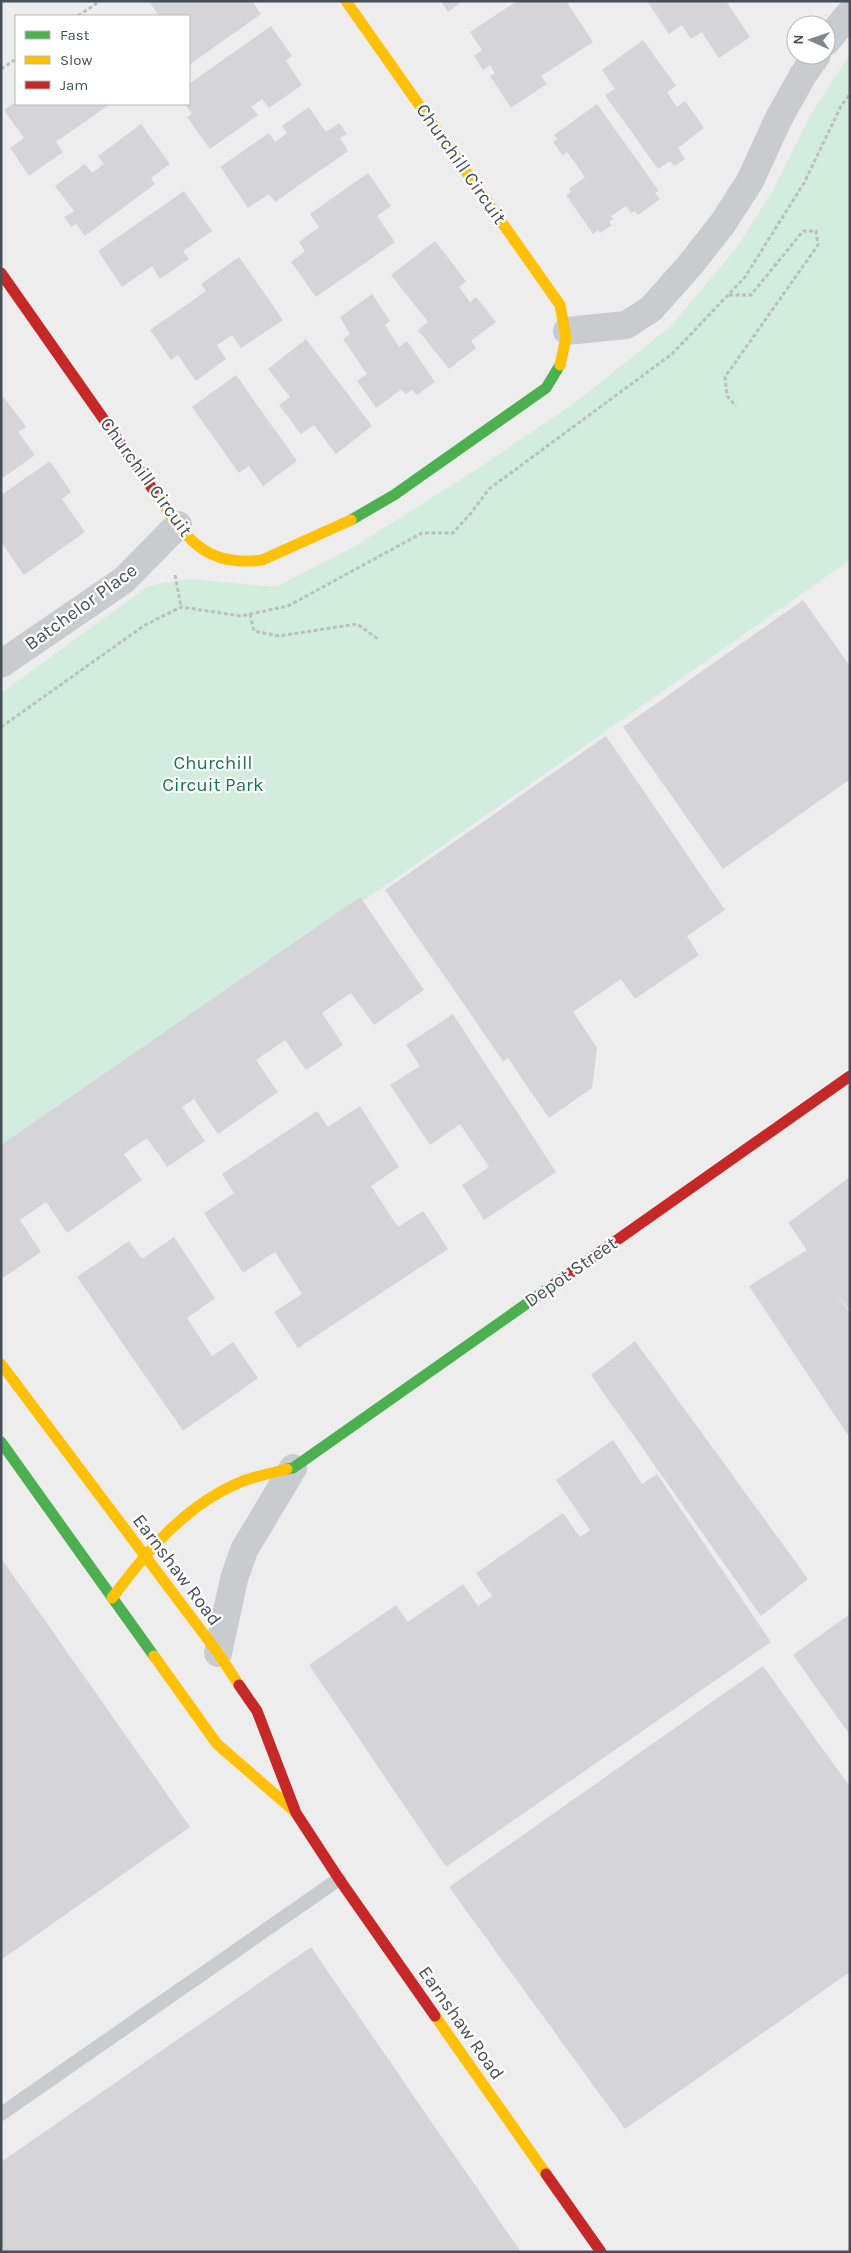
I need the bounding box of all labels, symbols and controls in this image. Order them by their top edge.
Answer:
legend [15,15,190,105]
north arrow [786,15,836,65]
text: Fast [60,26,90,44]
text: N [790,34,807,45]
text: Slow [60,51,92,69]
text: Jam [60,76,88,94]
street label: Churchill Circuit [411,100,511,228]
street label: Churchill Circuit [95,413,197,541]
street label: Batchelor Place [21,559,141,655]
park label: Churchill Circuit Park [162,752,264,796]
street label: Depot Street [521,1232,621,1312]
street label: Earnshaw Road [128,1510,226,1630]
street label: Earnshaw Road [414,1962,508,2084]

